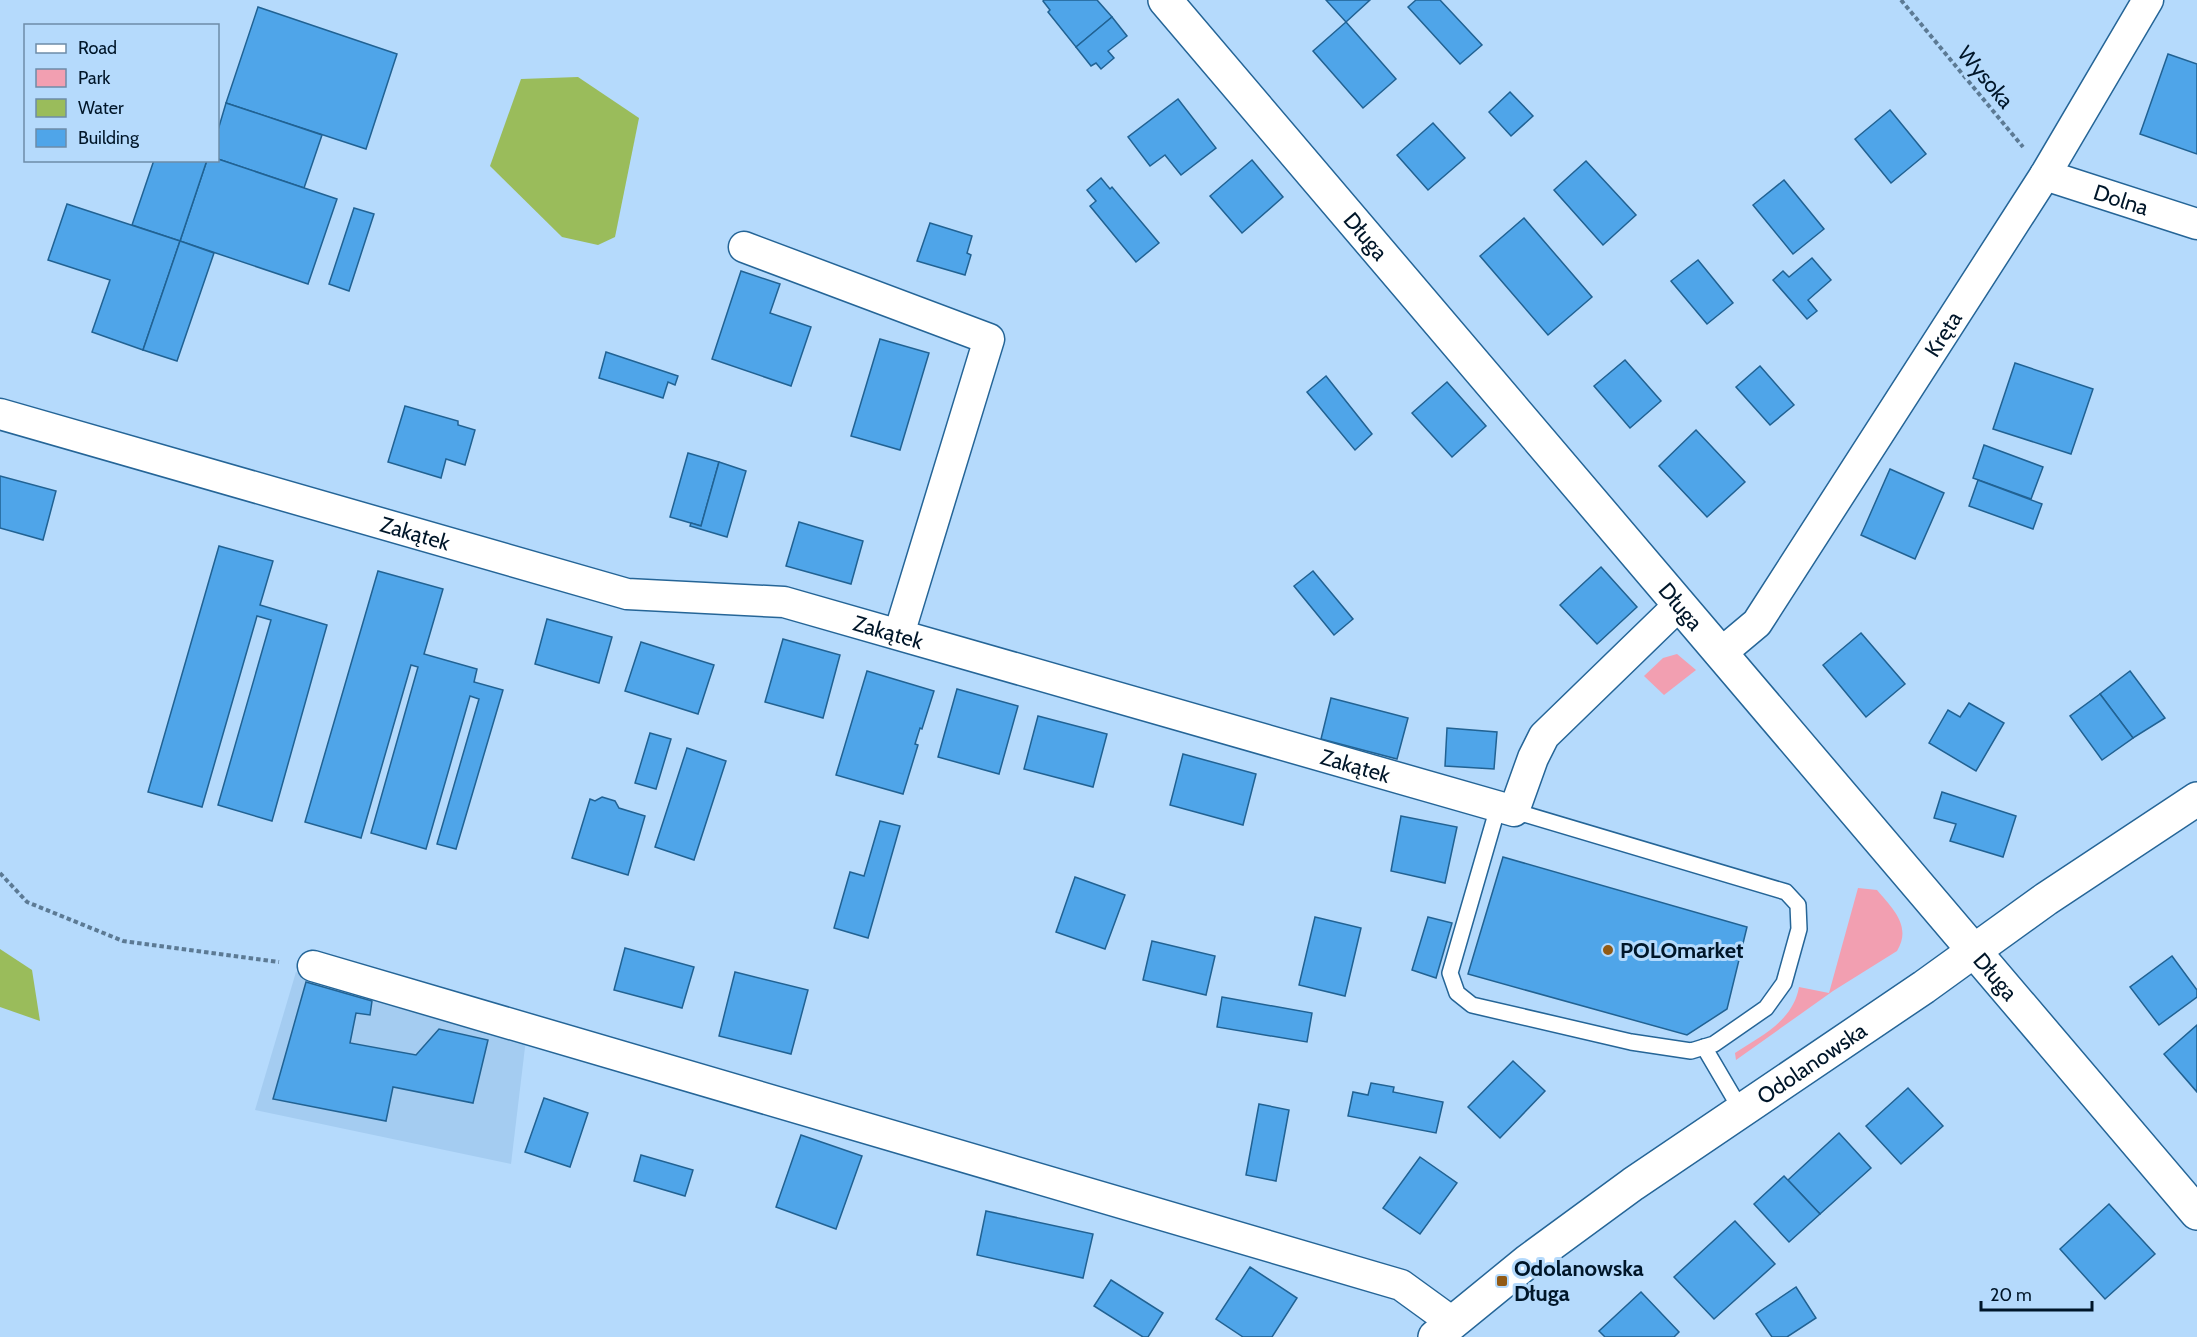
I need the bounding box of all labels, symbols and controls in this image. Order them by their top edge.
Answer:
legend [24,24,219,162]
text: Road [78,37,117,59]
street label: Wysoka [1952,41,2020,114]
text: Park [78,67,111,89]
text: Water [78,97,124,119]
text: Building [78,127,140,149]
street label: Dolna [2090,179,2152,222]
street label: Długa [1338,207,1394,266]
street label: Kręta [1919,306,1968,362]
street label: Zakątek [377,511,453,557]
street label: Długa [1653,577,1709,636]
street label: Zakątek [850,610,926,655]
street label: Zakątek [1317,743,1393,789]
place label: POLOmarket [1620,937,1744,964]
marker: POLOmarket [1601,943,1615,957]
street label: Długa [1967,947,2023,1006]
street label: Odolanowska [1752,1017,1872,1110]
place label: Odolanowska Długa [1514,1255,1644,1307]
marker: Odolanowska Długa [1495,1274,1509,1288]
scale bar [1981,1274,2092,1312]
text: 20 m [1990,1284,2032,1306]

